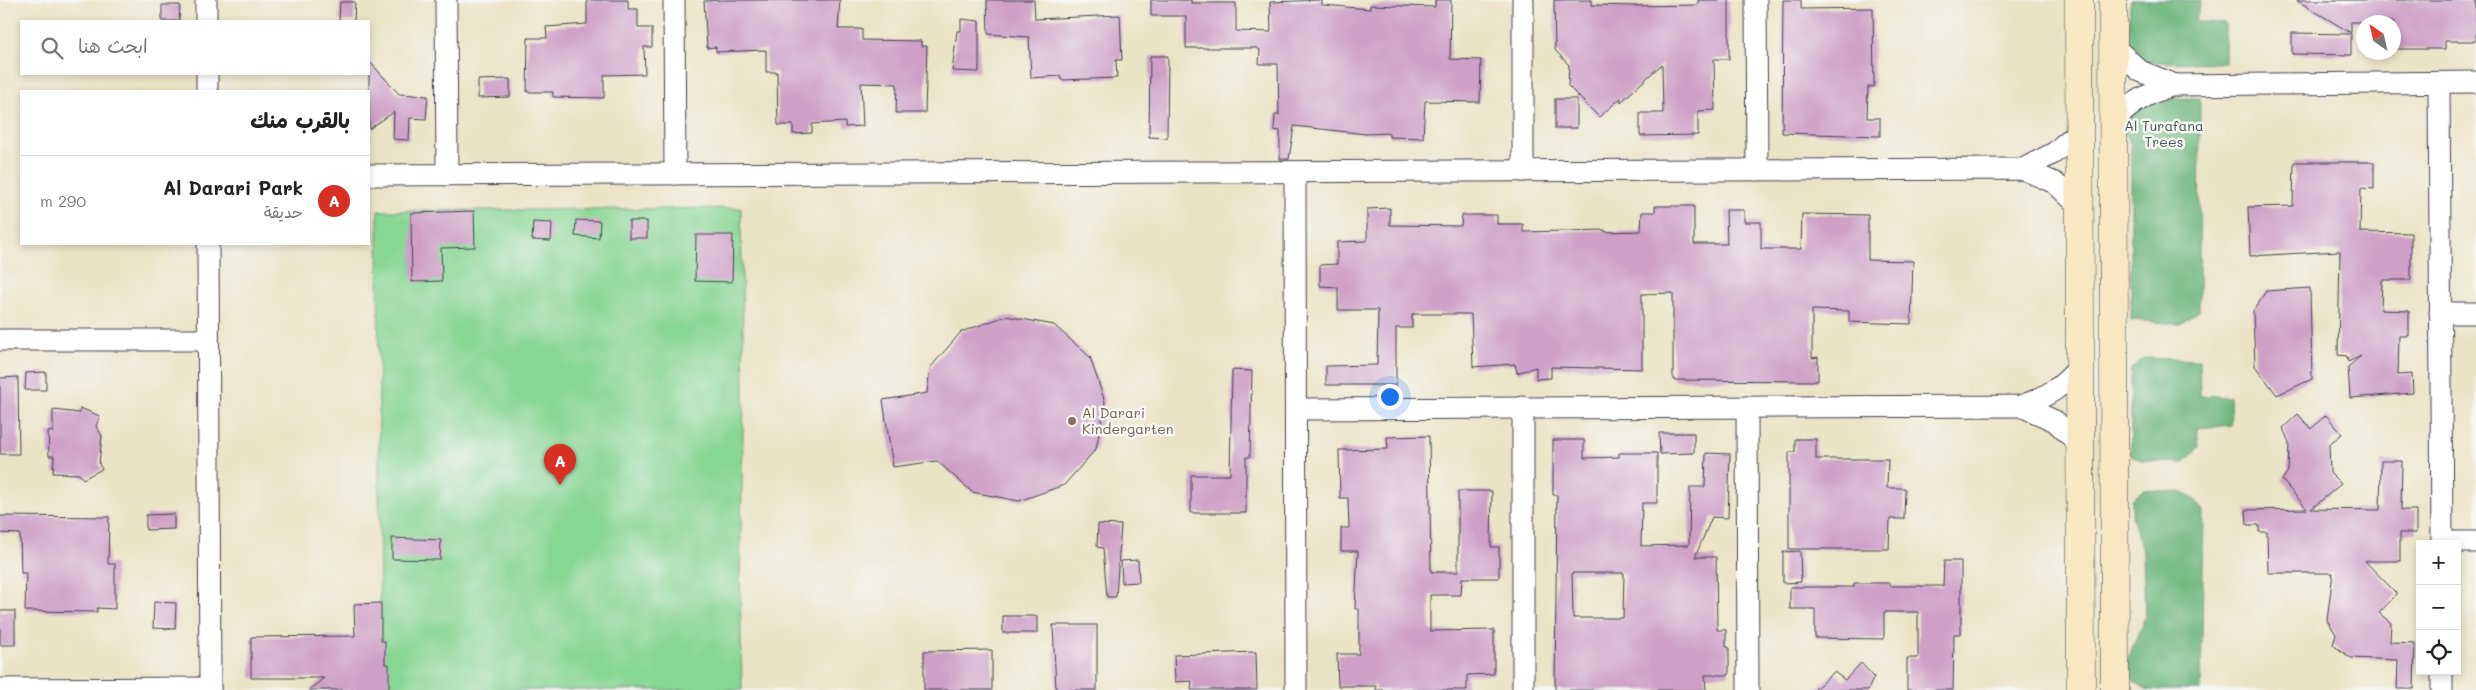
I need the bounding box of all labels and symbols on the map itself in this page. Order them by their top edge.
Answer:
north arrow [2356,15,2401,60]
park label: Al Turafana Trees [2124,116,2204,151]
your location [1377,384,1403,410]
place label: Al Darari Kindergarten [1082,403,1174,438]
marker: Al Darari Kindergarten [1066,415,1078,427]
pin: A [544,444,576,485]

